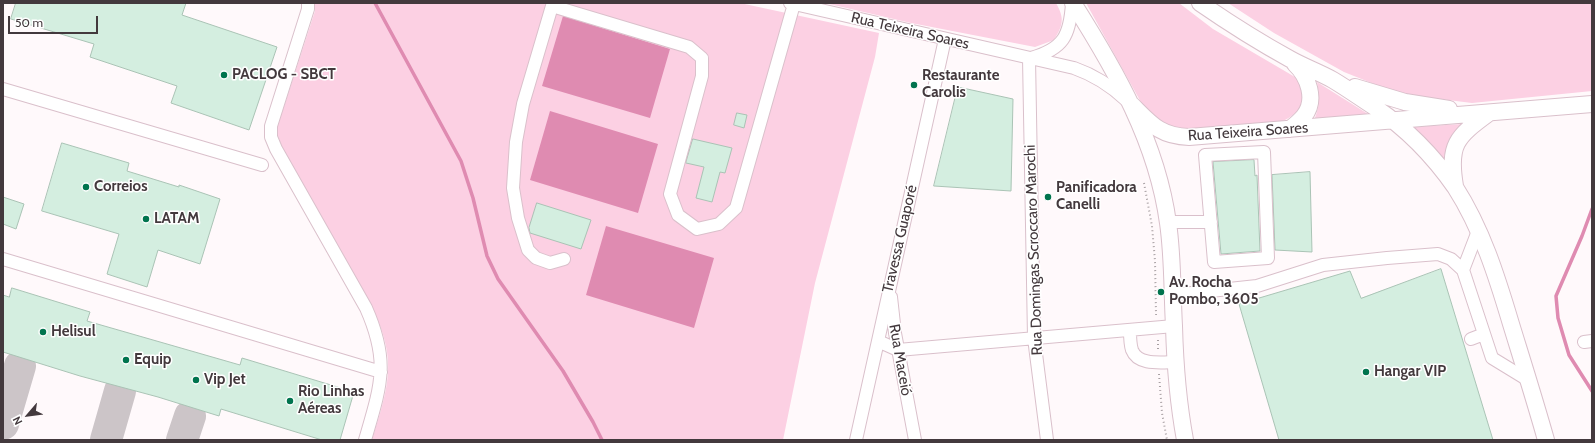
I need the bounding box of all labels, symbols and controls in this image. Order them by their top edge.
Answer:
scale bar [10,8,100,34]
street label: Rua Teixeira Soares [849,9,971,53]
text: 50 m [15,15,43,30]
place label: PACLOG - SBCT [232,66,336,84]
place label: Restaurante Carolis [922,67,999,102]
marker: PACLOG - SBCT [219,70,229,80]
marker: Restaurante Carolis [909,80,919,90]
street label: Rua Teixeira Soares [1187,119,1309,145]
street label: Rua Domingas Scroccaro Marochi [1021,144,1047,356]
place label: Correios [94,178,148,196]
place label: Panificadora Canelli [1056,179,1137,214]
marker: Correios [81,182,91,192]
street label: Travessa Guaporé [879,183,921,295]
marker: Panificadora Canelli [1043,192,1053,202]
place label: LATAM [154,210,199,228]
marker: LATAM [141,214,151,224]
place label: Av. Rocha Pombo, 3605 [1169,274,1258,309]
marker: Av. Rocha Pombo, 3605 [1156,287,1166,297]
place label: Helisul [51,323,96,341]
street label: Rua Maceió [885,323,915,397]
marker: Helisul [38,327,48,337]
place label: Equip [134,351,171,369]
marker: Equip [121,355,131,365]
place label: Hangar VIP [1374,363,1446,381]
marker: Hangar VIP [1361,367,1371,377]
place label: Vip Jet [204,371,246,389]
marker: Vip Jet [191,375,201,385]
place label: Rio Linhas Aéreas [298,383,364,418]
north arrow [8,395,48,435]
marker: Rio Linhas Aéreas [285,396,295,406]
text: N [9,414,25,427]

